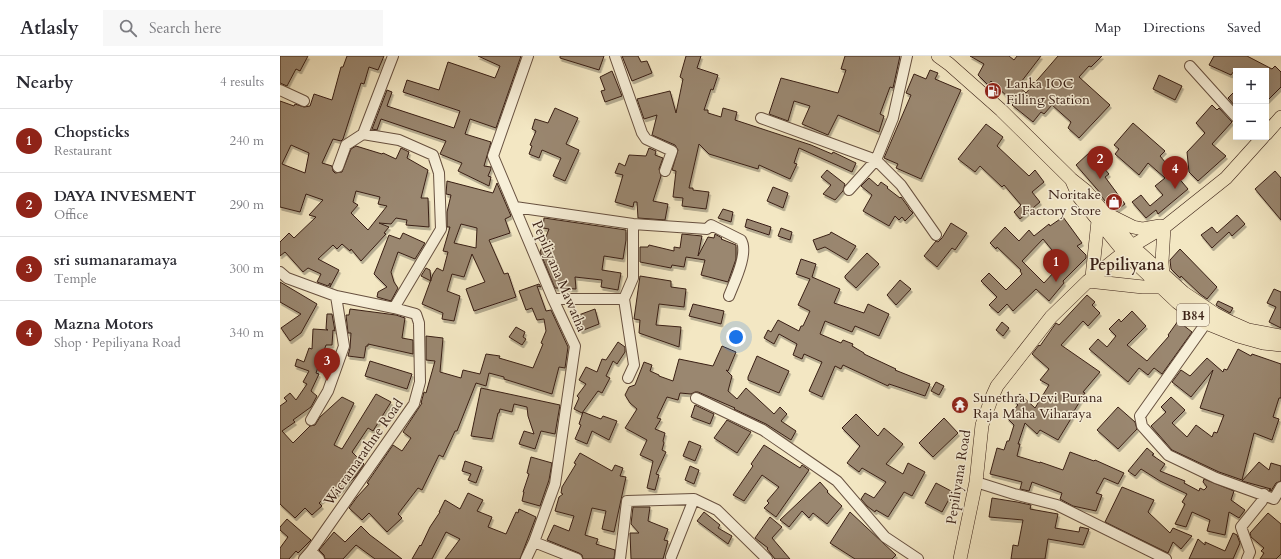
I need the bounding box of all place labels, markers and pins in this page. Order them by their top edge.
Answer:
place label: Lanka IOC Filling Station [1006,74,1090,109]
fuel station icon: Lanka IOC Filling Station [983,81,1003,101]
pin: 2 [1087,146,1113,179]
pin: 4 [1162,156,1188,189]
place label: Noritake Factory Store [1022,185,1101,220]
shop icon: Noritake Factory Store [1104,192,1124,212]
pin: 1 [1043,249,1069,282]
pin: 3 [314,348,340,381]
place label: Sunethra Devi Purana Raja Maha Viharaya [973,388,1103,423]
temple icon: Sunethra Devi Purana Raja Maha Viharaya [950,395,970,415]

